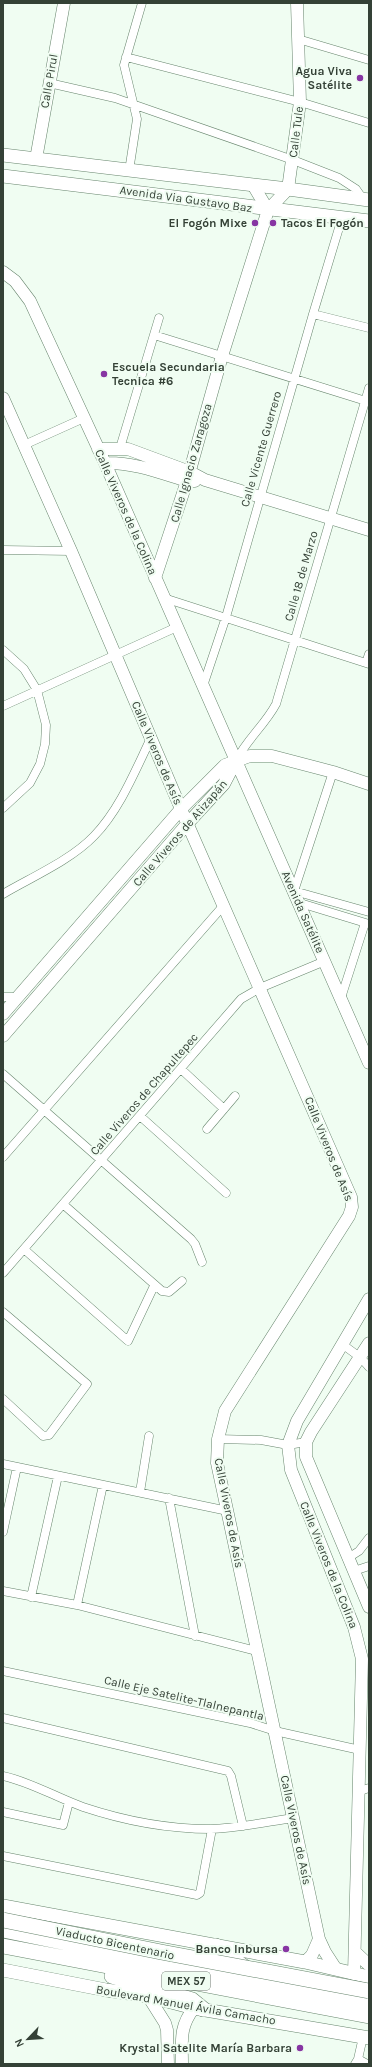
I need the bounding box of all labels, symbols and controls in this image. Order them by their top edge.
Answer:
street label: Calle Pirul [37,53,61,109]
place label: Agua Viva Satélite [296,64,352,92]
marker: Agua Viva Satélite [355,73,365,83]
street label: Calle Tule [286,106,306,158]
street label: Avenida Via Gustavo Baz [119,183,253,215]
place label: El Fogón Mixe [169,216,247,230]
place label: Tacos El Fogón [281,216,364,230]
marker: El Fogón Mixe [250,218,260,228]
marker: Tacos El Fogón [268,218,278,228]
place label: Escuela Secundaria Tecnica #6 [112,360,225,388]
marker: Escuela Secundaria Tecnica #6 [99,369,109,379]
street label: Calle Vicente Guerrero [238,389,284,509]
street label: Calle Ignacio Zaragoza [167,402,215,524]
street label: Calle Viveros de la Colina [92,447,160,577]
street label: Calle 18 de Marzo [281,529,321,623]
street label: Calle Viveros de Asís [129,699,185,807]
street label: Calle Viveros de Atizapán [130,777,230,889]
street label: Avenida Satélite [279,869,327,955]
street label: Calle Viveros de Chapultepec [87,1030,201,1158]
street label: Calle Viveros de Asís [302,1095,356,1203]
street label: Calle Viveros de Asís [211,1457,247,1569]
street label: Calle Viveros de la Colina [297,1499,361,1631]
street label: Calle Eje Satelite-Tlalnepantla [103,1673,265,1723]
street label: Calle Viveros de Asís [278,1774,314,1886]
street label: Viaducto Bicentenario [54,1924,176,1962]
place label: Banco Inbursa [195,1942,278,1956]
marker: Banco Inbursa [281,1944,291,1954]
road number: MEX 57 [162,1972,210,1990]
street label: Boulevard Manuel Ávila Camacho [95,1981,277,2028]
north arrow [8,2019,48,2059]
text: N [12,2037,27,2049]
place label: Krystal Satelite María Barbara [119,2041,292,2055]
marker: Krystal Satelite María Barbara [295,2043,305,2053]

